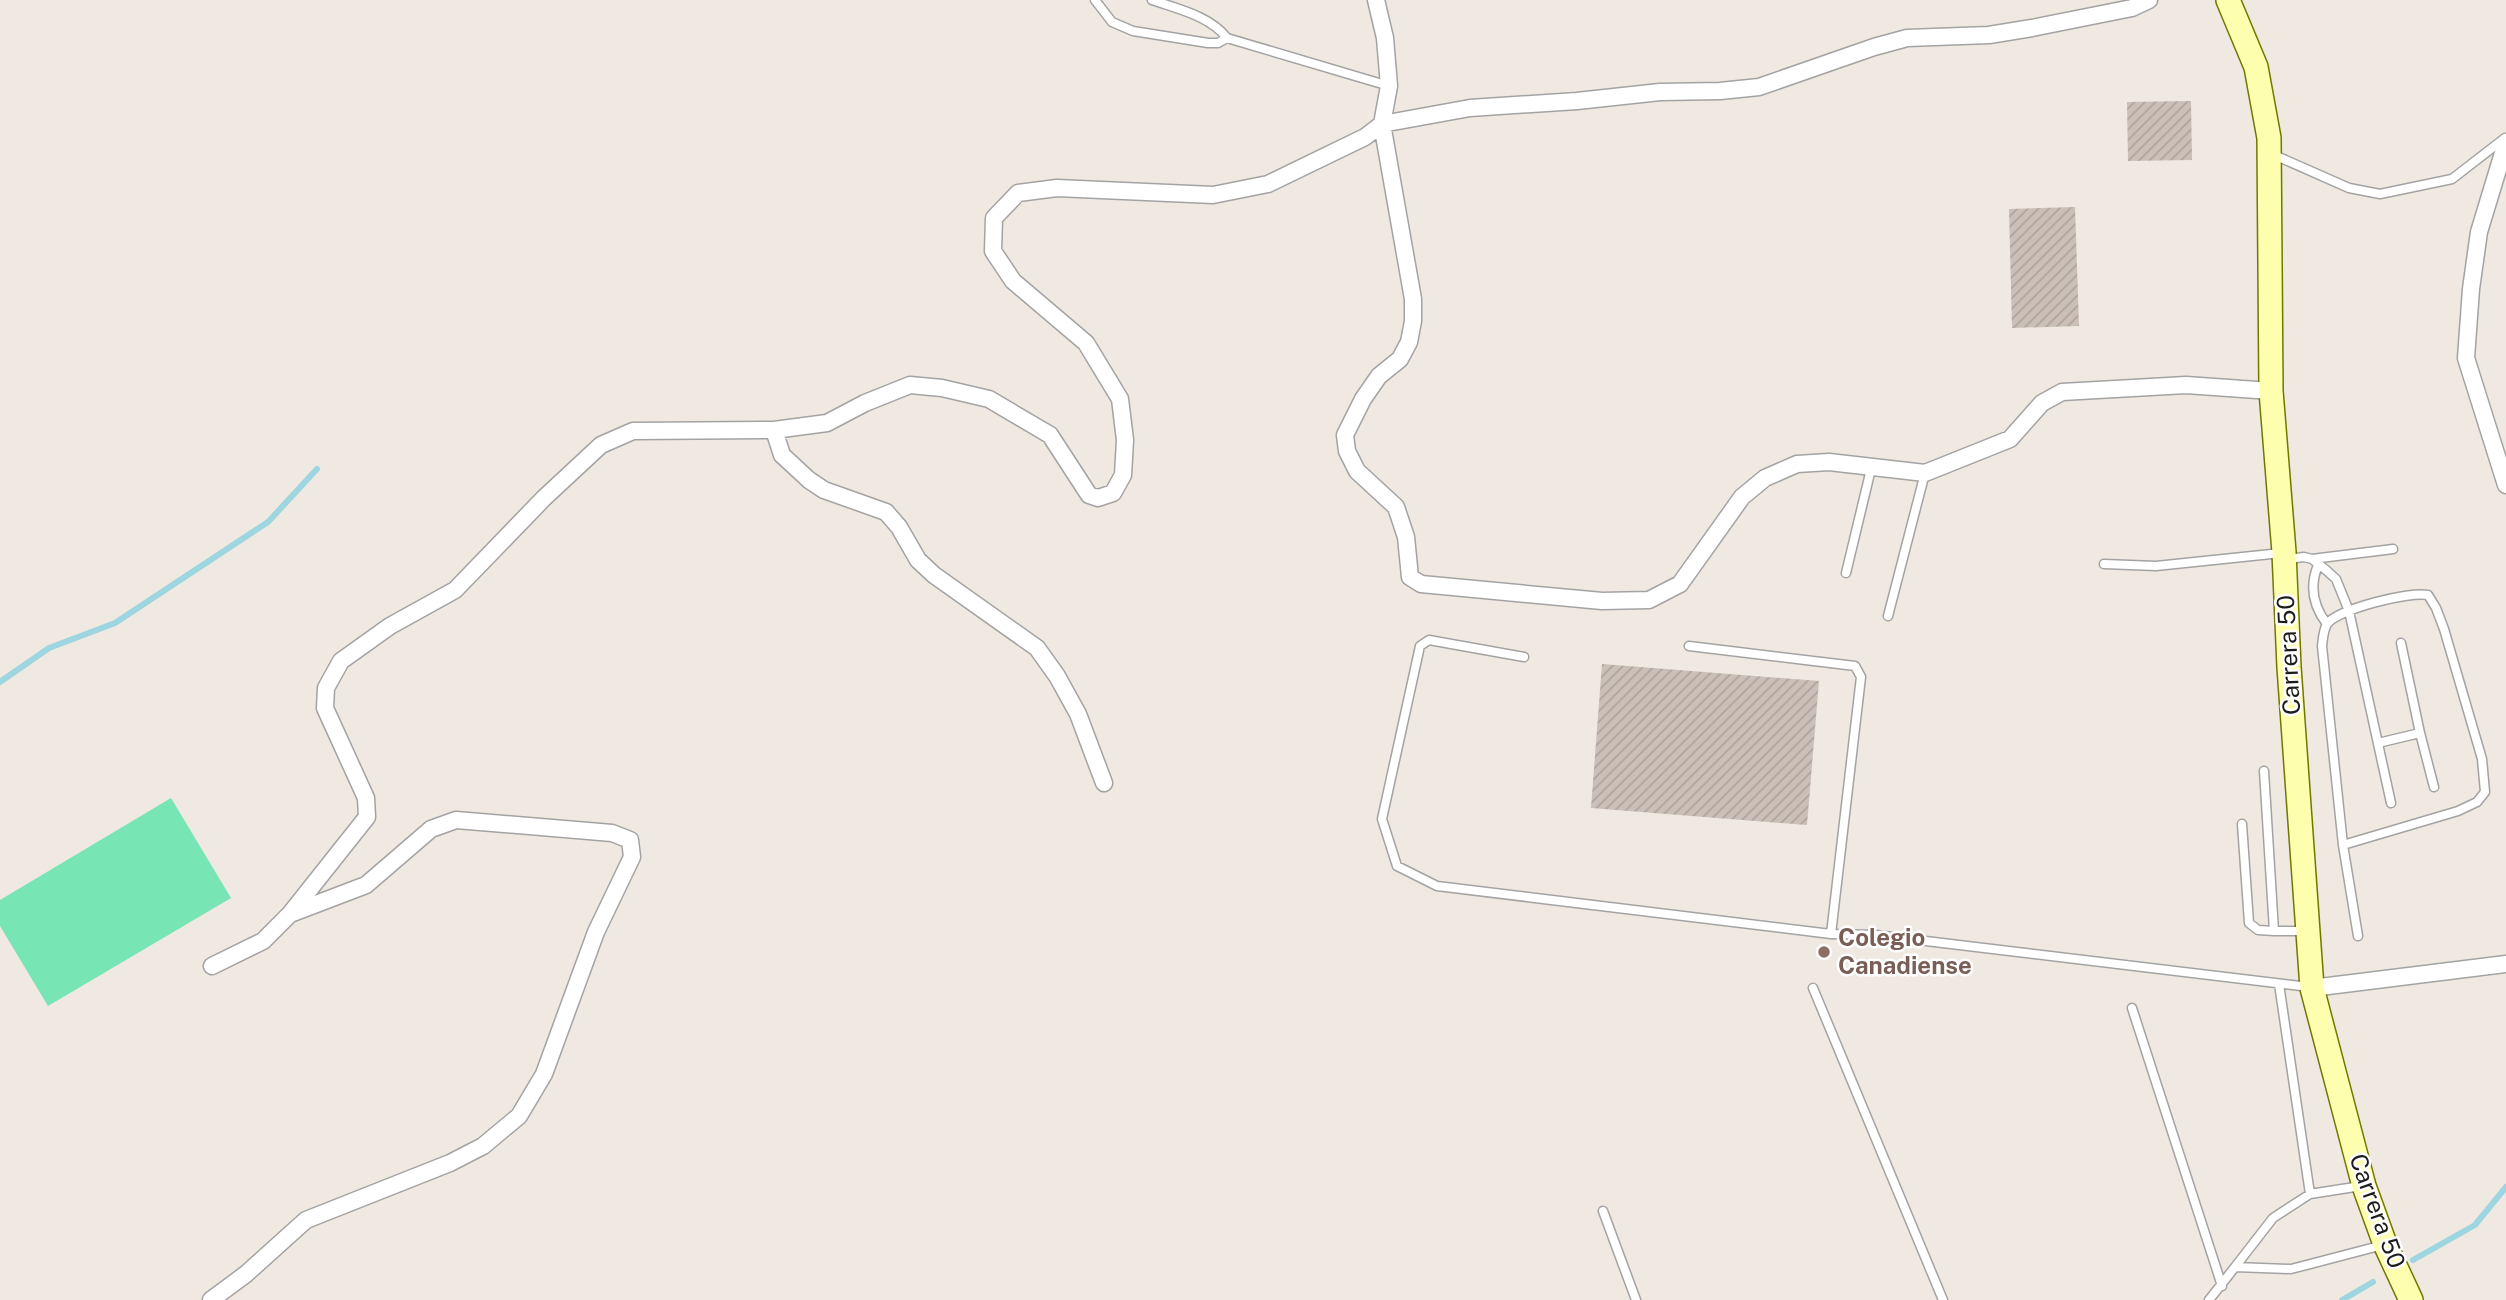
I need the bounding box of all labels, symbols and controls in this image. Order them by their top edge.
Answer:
street label: Carrera 50 [2271,594,2305,716]
place label: Colegio Canadiense [1838,923,1972,979]
marker: Colegio Canadiense [1816,944,1832,960]
street label: Carrera 50 [2344,1150,2412,1272]

